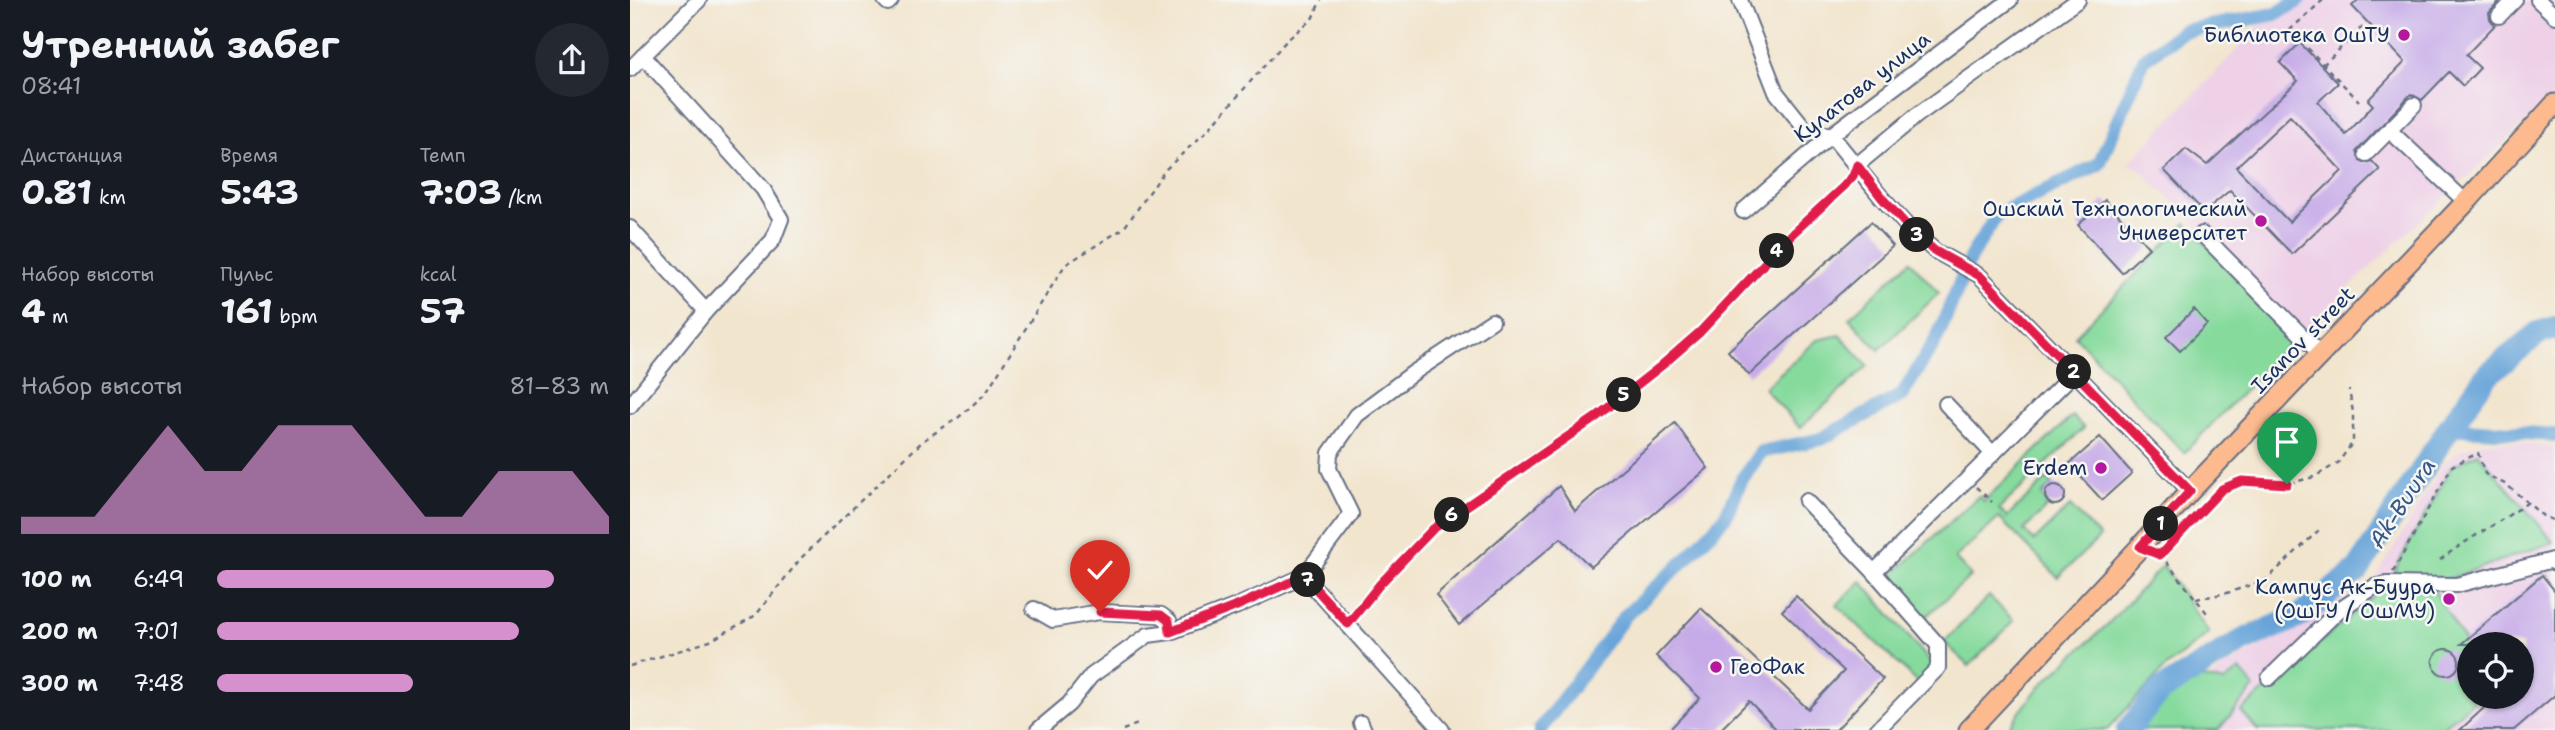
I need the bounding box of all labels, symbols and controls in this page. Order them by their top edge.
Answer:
text: Утренний забег [21,19,339,70]
place label: Библиотека ОшТУ [2204,21,2390,49]
button: share [535,23,609,97]
street label: Кулатова улица [1788,25,1936,149]
marker: Библиотека ОшТУ [2396,27,2412,43]
text: 08:41 [21,71,81,101]
text: Дистанция [21,143,123,168]
text: Время [220,143,278,168]
text: Темп [420,143,466,168]
text: 0.81 [21,168,92,215]
text: 5:43 [220,168,299,215]
text: 7:03 [420,168,502,215]
text: km [92,185,126,210]
text: /km [502,185,542,210]
place label: Ошский Технологический Университет [1982,195,2247,247]
marker: Ошский Технологический Университет [2253,213,2269,229]
pin: 3 [1900,218,1934,252]
text: 3 [1910,222,1923,247]
pin: 4 [1760,233,1794,268]
text: 4 [1770,238,1783,263]
text: Набор высоты [21,262,154,287]
text: Пульс [220,262,274,287]
text: kcal [420,262,457,287]
street label: Isanov street [2245,281,2361,399]
text: 4 [21,287,46,334]
text: 161 [220,287,273,334]
text: 57 [420,287,466,334]
text: m [46,304,68,329]
text: bpm [273,304,318,329]
pin: 2 [2056,354,2092,390]
text: 2 [2067,359,2080,384]
text: Набор высоты [21,371,182,401]
text: 81–83 m [510,371,609,401]
pin: 5 [1606,378,1642,412]
text: 5 [1618,382,1629,407]
pin [2257,412,2317,484]
icon: arrive [2268,423,2306,461]
water label: Ak-Buura [2362,452,2442,554]
place label: Erdem [2023,454,2087,482]
marker: Erdem [2093,460,2109,476]
pin: 6 [1434,498,1470,532]
text: 6 [1445,502,1458,527]
pin: 1 [2144,506,2178,542]
text: 1 [2156,511,2165,536]
pin [1070,540,1130,612]
icon: check [1081,551,1119,589]
pin: 7 [1290,562,1326,598]
text: 100 m [21,564,92,594]
text: 6:49 [133,564,184,594]
text: 7 [1301,567,1314,592]
place label: Кампус Ак-Буура (ОшГУ / ОшМУ) [2255,573,2435,625]
marker: Кампус Ак-Буура (ОшГУ / ОшМУ) [2441,591,2457,607]
text: 200 m [21,616,98,646]
text: 7:01 [133,616,179,646]
map controls [2457,632,2534,709]
button: locate [2457,632,2534,709]
place label: ГеоФак [1730,653,1805,681]
marker: ГеоФак [1708,659,1724,675]
text: 300 m [21,668,98,698]
text: 7:48 [133,668,185,698]

